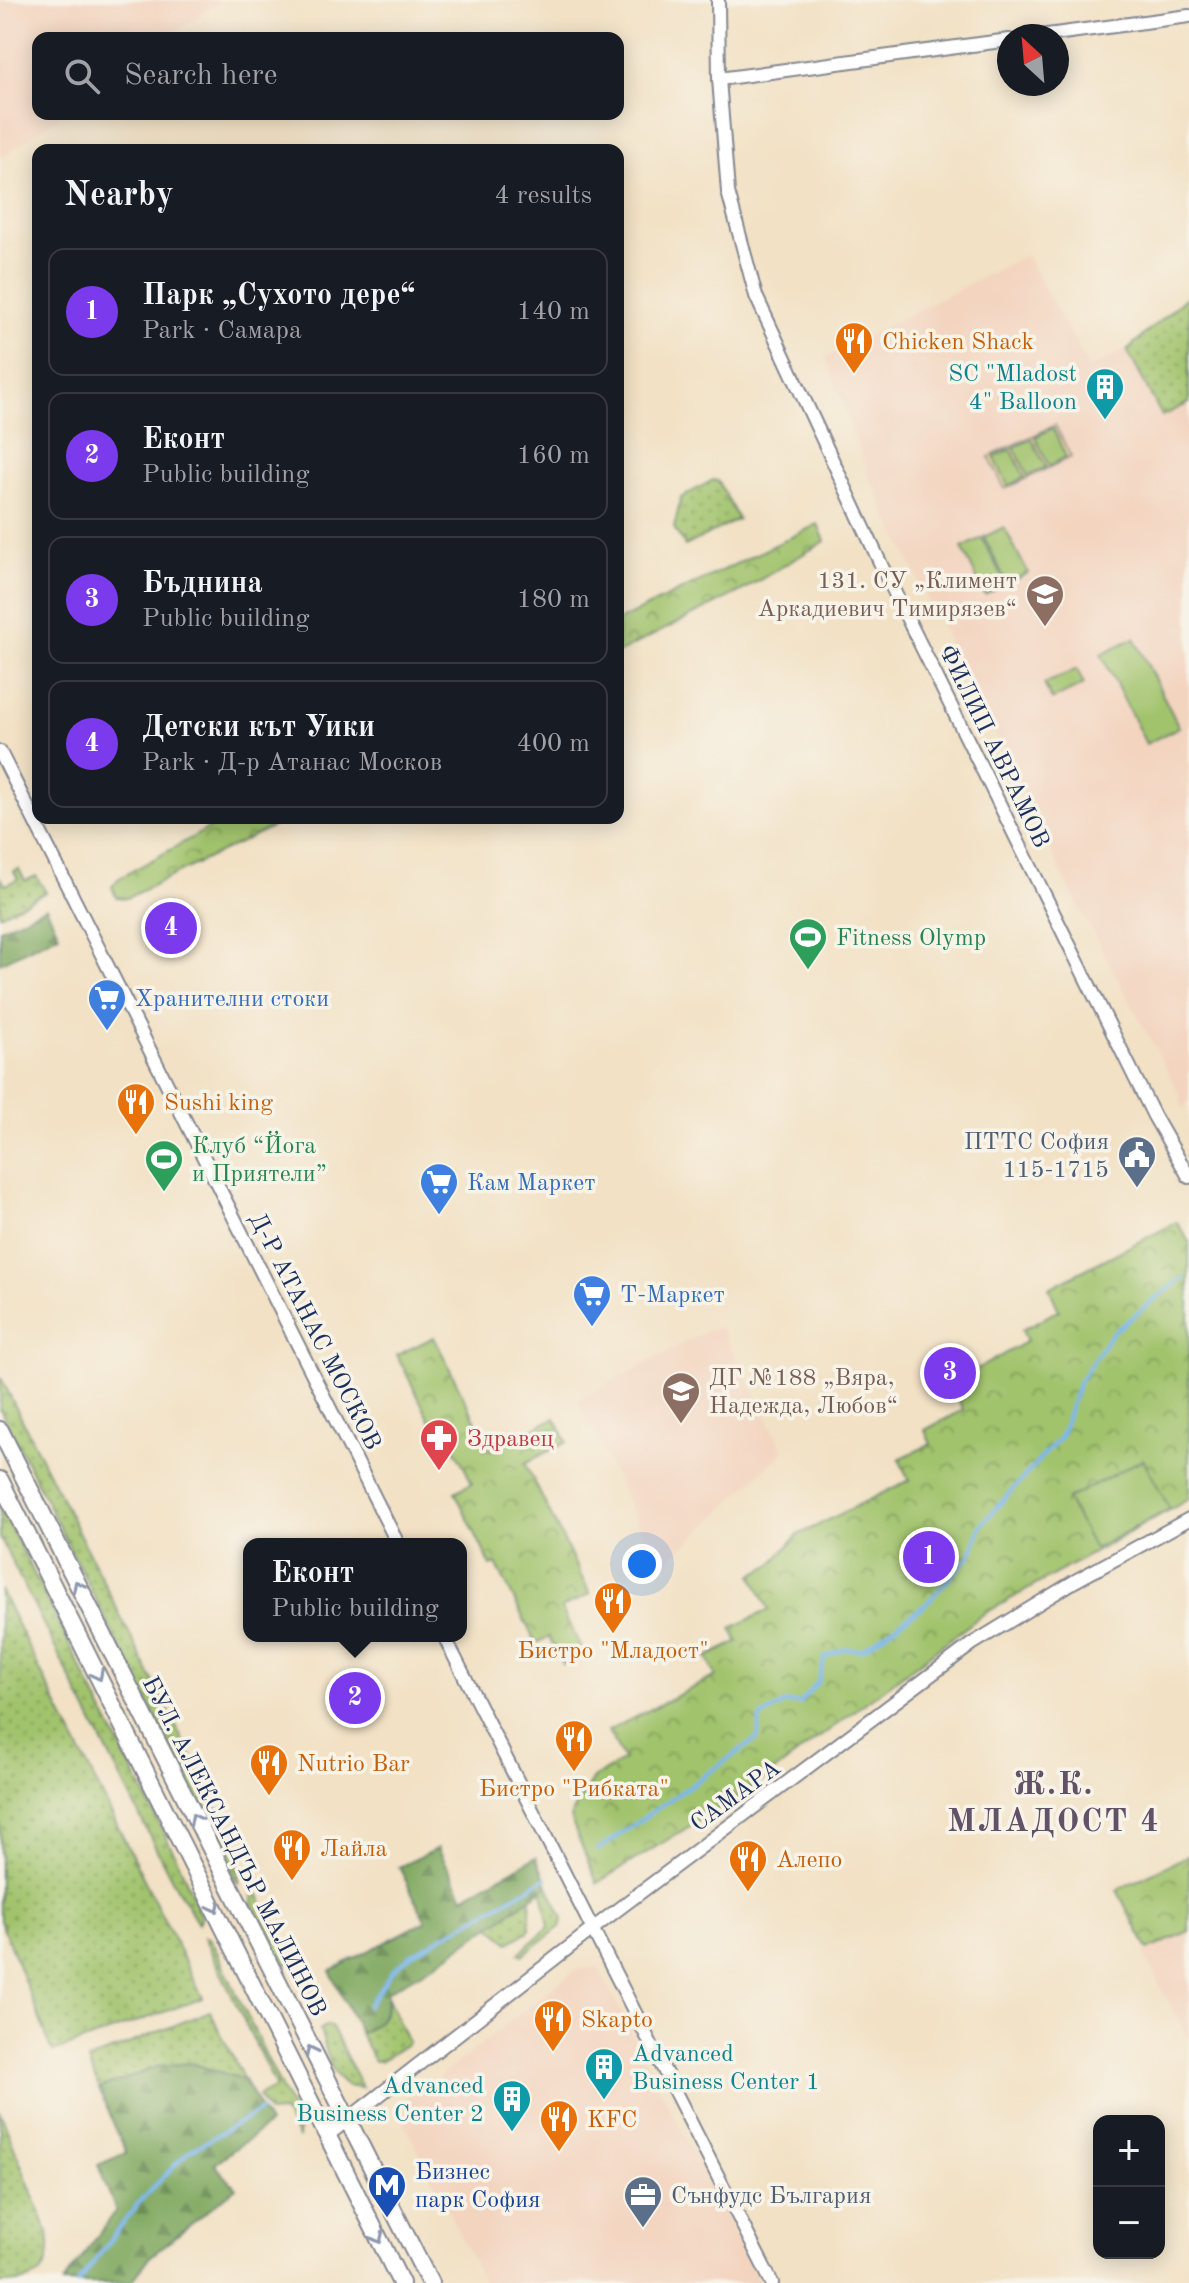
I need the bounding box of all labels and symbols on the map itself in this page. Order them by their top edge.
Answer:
north arrow [997,24,1069,96]
restaurant icon: Chicken Shack [833,320,875,375]
place label: Chicken Shack [882,331,1034,355]
place label: SC "Mladost 4" Balloon [948,363,1077,415]
building icon: SC "Mladost 4" Balloon [1084,366,1126,421]
place label: 131. СУ „Климент Аркадиевич Тимирязев“ [758,570,1017,622]
school or university icon: 131. СУ „Климент Аркадиевич Тимирязев“ [1024,573,1066,628]
street label: ФИЛИП АВРАМОВ [934,642,1053,852]
pin: 4 [145,898,197,958]
sports icon: Fitness Olymp [787,916,829,971]
place label: Fitness Olymp [836,927,986,951]
supermarket icon: Хранителни стоки [86,977,128,1032]
place label: Хранителни стоки [135,988,329,1012]
restaurant icon: Sushi king [115,1081,157,1136]
place label: Sushi king [164,1092,273,1116]
place label: Клуб “Йога и Приятели” [192,1130,327,1187]
place label: ПТТС София 115-1715 [964,1131,1109,1183]
public building icon: ПТТС София 115-1715 [1116,1134,1158,1189]
sports icon: Клуб “Йога и Приятели” [143,1138,185,1193]
supermarket icon: Кам Маркет [418,1161,460,1216]
place label: Кам Маркет [467,1172,596,1196]
street label: Д-Р АТАНАС МОСКОВ [244,1210,384,1454]
supermarket icon: Т-Маркет [571,1273,613,1328]
place label: Т-Маркет [620,1284,725,1308]
pin: 3 [924,1343,976,1403]
place label: ДГ №188 „Вяра, Надежда, Любов“ [709,1367,898,1419]
school or university icon: ДГ №188 „Вяра, Надежда, Любов“ [660,1370,702,1425]
pharmacy icon: Здравец [418,1417,460,1472]
place label: Здравец [467,1428,554,1452]
pin: 1 [903,1527,955,1587]
your location [622,1544,662,1584]
one-way arrow [73,1580,88,1595]
restaurant icon: Бистро "Младост" [592,1580,634,1635]
place label: Бистро "Младост" [517,1640,709,1664]
one-way arrow [88,1666,104,1681]
pin: 2 [329,1668,381,1728]
street label: БУЛ. АЛЕКСАНДЪР МАЛИНОВ [137,1673,330,2021]
restaurant icon: Бистро "Рибката" [553,1718,595,1773]
restaurant icon: Nutrio Bar [248,1742,290,1797]
place label: Nutrio Bar [297,1753,410,1777]
street label: САМАРА [687,1756,786,1837]
district label: Ж.К. МЛАДОСТ 4 [947,1770,1161,1839]
place label: Бистро "Рибката" [479,1778,669,1802]
one-way arrow [189,1812,205,1827]
restaurant icon: Лайла [271,1827,313,1882]
place label: Лайла [320,1838,388,1862]
restaurant icon: Алепо [727,1838,769,1893]
place label: Алепо [776,1849,843,1873]
one-way arrow [205,1899,220,1914]
restaurant icon: Skapto [532,1998,574,2053]
place label: Skapto [581,2009,653,2033]
place label: Advanced Business Center 1 [632,2043,820,2095]
one-way arrow [305,2045,321,2060]
building icon: Advanced Business Center 1 [583,2046,625,2101]
place label: Advanced Business Center 2 [296,2075,484,2127]
building icon: Advanced Business Center 2 [491,2078,533,2133]
restaurant icon: KFC [538,2098,580,2153]
place label: KFC [587,2109,637,2133]
place label: Бизнес парк София [415,2161,541,2213]
metro station icon: Бизнес парк София [366,2164,408,2219]
office icon: Сънфудс България [622,2174,664,2229]
place label: Сънфудс България [671,2185,871,2209]
one-way arrow [369,2229,384,2244]

